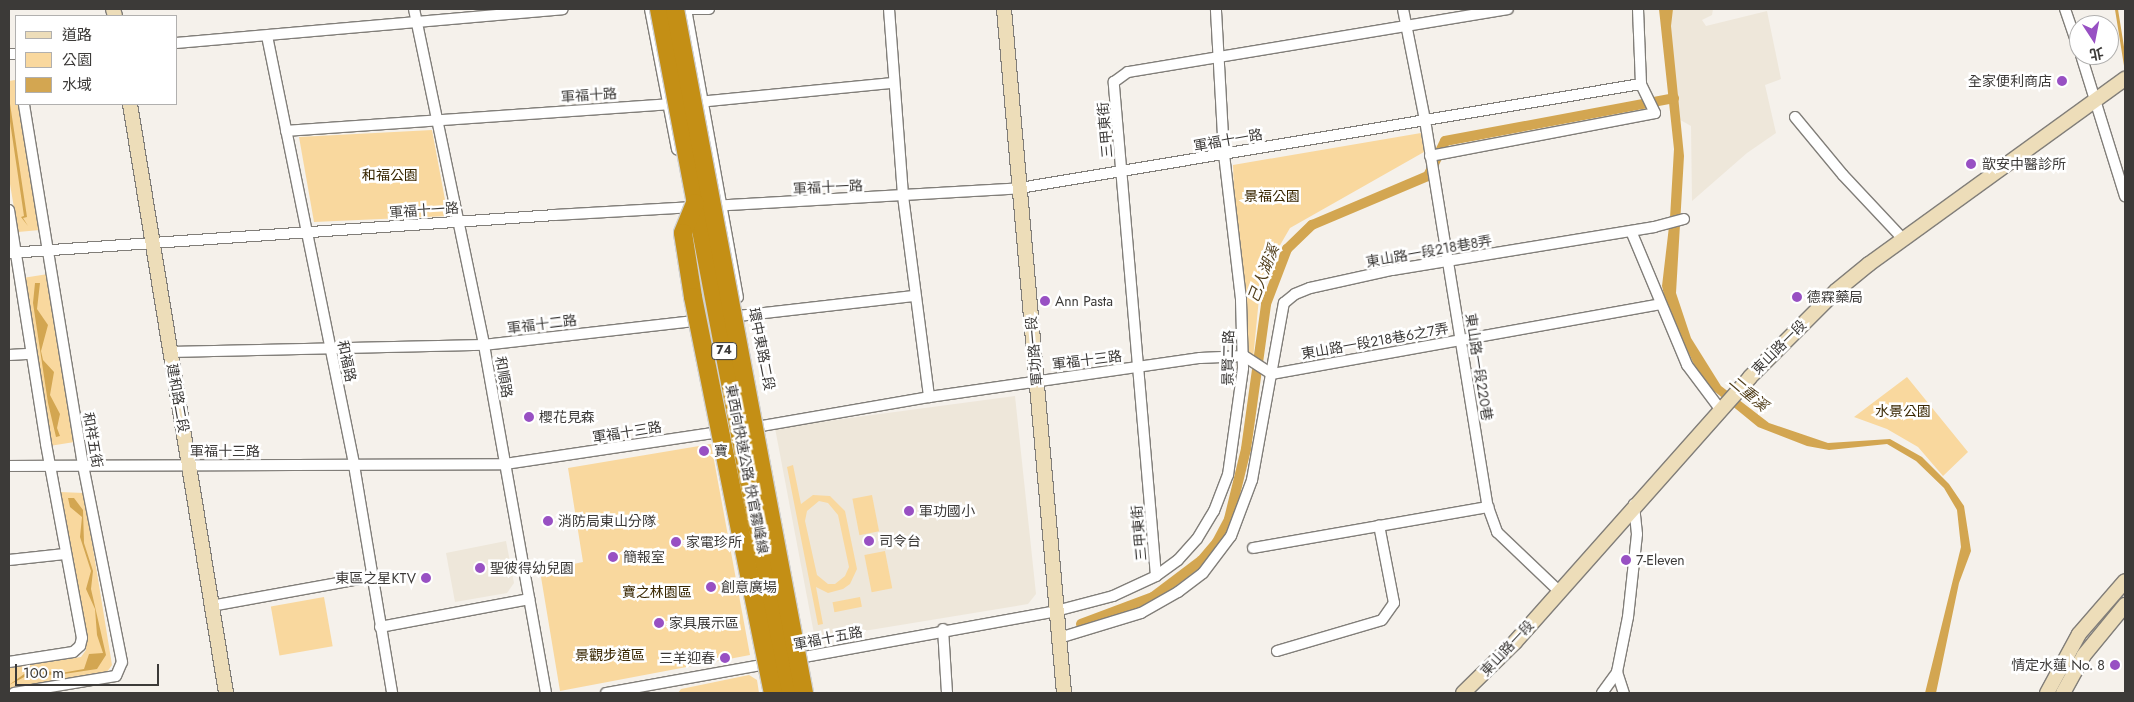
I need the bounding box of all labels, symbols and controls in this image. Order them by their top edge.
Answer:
legend [15,15,178,105]
north arrow [2069,15,2119,65]
text: 道路 [62,24,92,46]
text: 北 [2088,43,2105,65]
text: 公園 [62,49,92,71]
place label: 全家便利商店 [1968,73,2052,89]
text: 水域 [62,74,92,96]
marker: 全家便利商店 [2056,75,2068,87]
street label: 軍福十路 [560,85,618,105]
street label: 三甲東街 [1094,101,1116,159]
street label: 軍福十一路 [1192,126,1264,154]
place label: 歆安中醫診所 [1982,156,2066,172]
marker: 歆安中醫診所 [1964,157,1978,171]
park label: 和福公園 [362,167,418,183]
street label: 軍福十一路 [793,177,863,197]
park label: 景福公園 [1244,188,1300,204]
street label: 軍福十一路 [388,199,460,221]
street label: 東山路一段218巷8弄 [1365,232,1493,270]
water label: 己人湖溪 [1245,243,1283,305]
place label: 德霖藥局 [1807,289,1863,305]
marker: 德霖藥局 [1791,291,1803,303]
place label: Ann Pasta [1055,293,1113,309]
marker: Ann Pasta [1039,295,1051,307]
street label: 環中東路二段 [746,306,778,392]
street label: 軍福十二路 [506,311,578,337]
street label: 東山路一段220巷 [1462,312,1496,422]
street label: 軍功路一段 [1023,315,1045,387]
street label: 東山路一段 [1748,316,1810,378]
street label: 東山路一段218巷6之7弄 [1300,320,1450,362]
street label: 景賢二路 [1219,330,1237,386]
street label: 和福路 [334,339,360,383]
road number: 74 [710,342,738,361]
street label: 軍福十三路 [1051,347,1123,373]
street label: 和順路 [492,355,516,399]
street label: 建和路二段 [164,362,192,434]
water label: 二重溪 [1725,373,1771,415]
street label: 東西向快速公路 快官霧峰線 [722,383,772,555]
park label: 水景公園 [1875,403,1931,419]
place label: 櫻花見森 [539,409,595,425]
street label: 和祥五街 [80,411,106,469]
marker: 櫻花見森 [523,411,535,423]
street label: 軍福十三路 [591,418,663,446]
street label: 軍福十三路 [190,443,260,459]
place label: 寶 [714,443,728,459]
marker: 寶 [698,445,710,457]
place label: 軍功國小 [919,503,975,519]
street label: 三甲東街 [1128,504,1150,562]
marker: 軍功國小 [903,505,915,517]
place label: 消防局東山分隊 [558,513,656,529]
marker: 消防局東山分隊 [542,515,554,527]
place label: 司令台 [879,533,921,549]
place label: 家電珍所 [686,534,742,550]
marker: 司令台 [863,535,875,547]
marker: 家電珍所 [670,536,682,548]
place label: 簡報室 [623,549,665,565]
marker: 簡報室 [607,551,619,563]
place label: 7-Eleven [1636,552,1685,568]
marker: 7-Eleven [1620,554,1632,566]
place label: 聖彼得幼兒園 [490,560,574,576]
marker: 聖彼得幼兒園 [474,562,486,574]
place label: 東區之星KTV [336,570,416,586]
marker: 東區之星KTV [420,572,432,584]
place label: 創意廣場 [721,579,777,595]
marker: 創意廣場 [705,581,717,593]
park label: 寶之林園區 [622,584,692,600]
place label: 家具展示區 [669,615,739,631]
marker: 家具展示區 [653,617,665,629]
street label: 東山路一段 [1477,617,1537,679]
street label: 軍福十五路 [792,623,864,653]
park label: 景觀步道區 [575,647,645,663]
place label: 三羊迎春 [659,650,715,666]
marker: 三羊迎春 [719,652,731,664]
scale bar [18,654,161,686]
place label: 情定水蓮 No. 8 [2011,657,2105,673]
marker: 情定水蓮 No. 8 [2109,659,2121,671]
text: 100 m [23,662,64,684]

